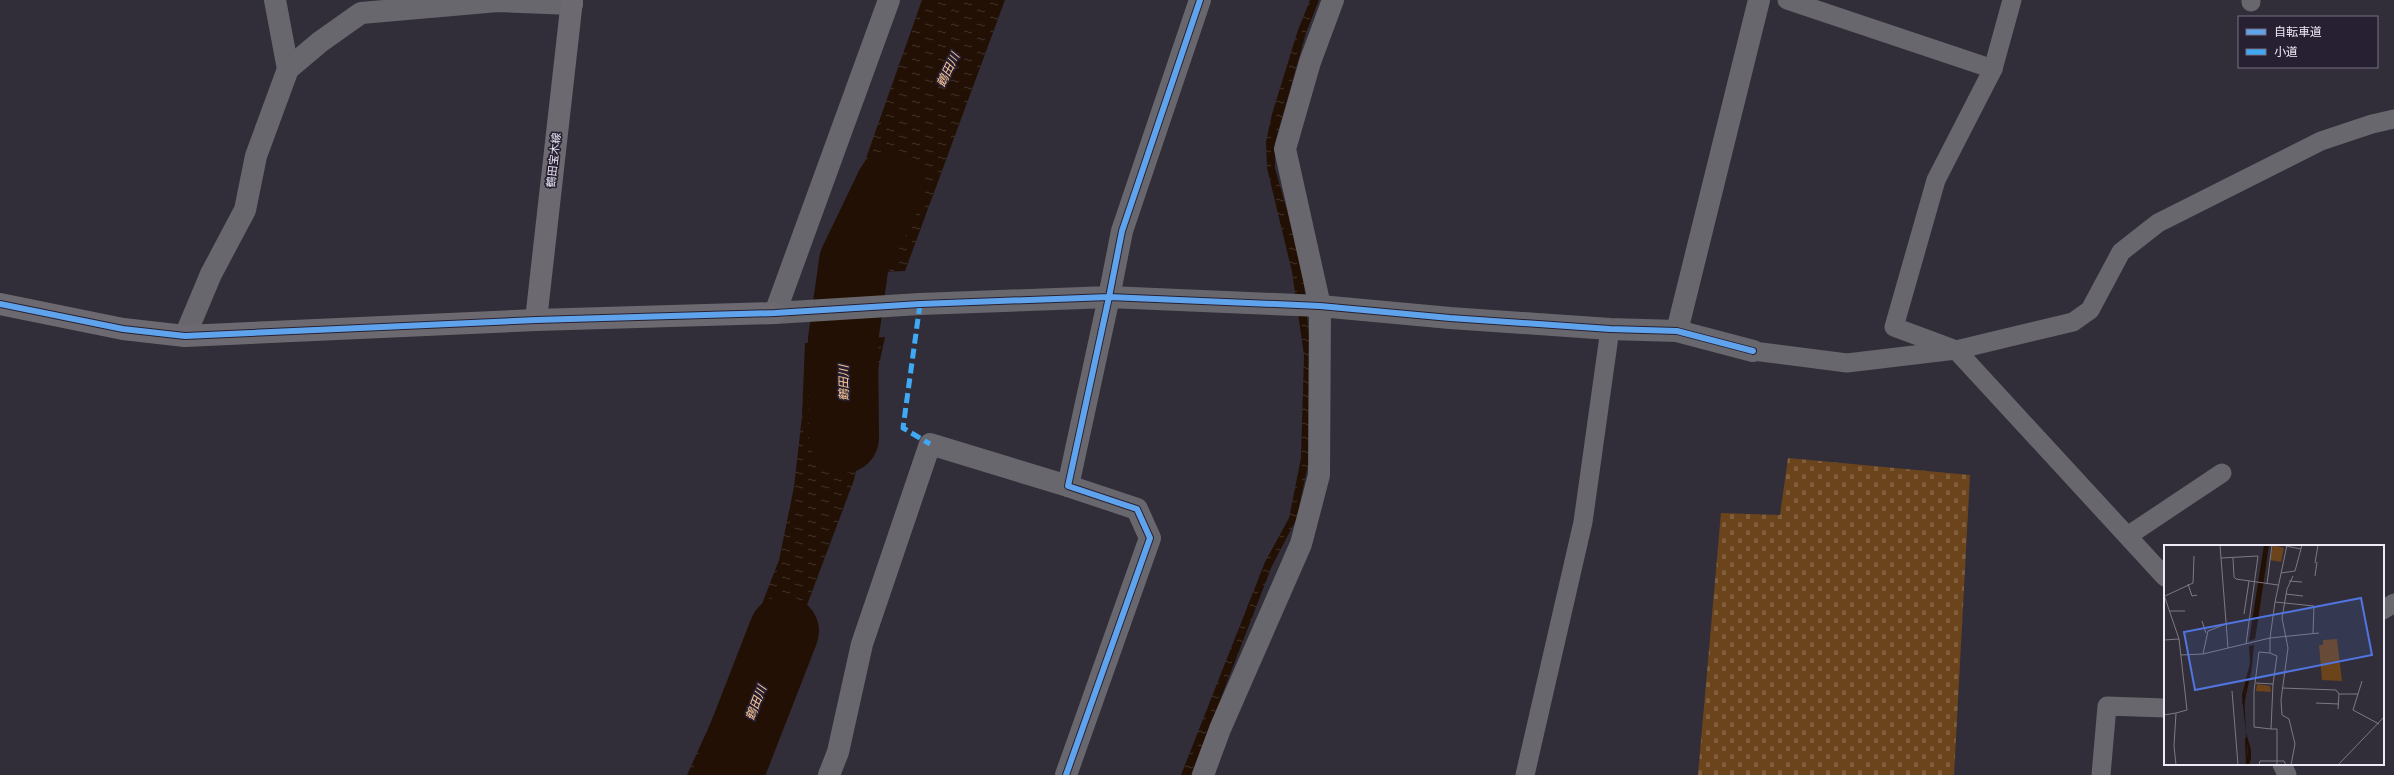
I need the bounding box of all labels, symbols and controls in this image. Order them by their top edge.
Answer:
legend [2238,16,2378,68]
text: 自転車道 [2274,25,2322,39]
text: 小道 [2274,45,2298,59]
water label: 鶴田川 [934,49,963,89]
street label: 鶴田宝木線 [545,132,563,188]
water label: 鶴田川 [837,363,851,401]
inset map [2164,545,2384,765]
water label: 鶴田川 [743,682,770,722]

